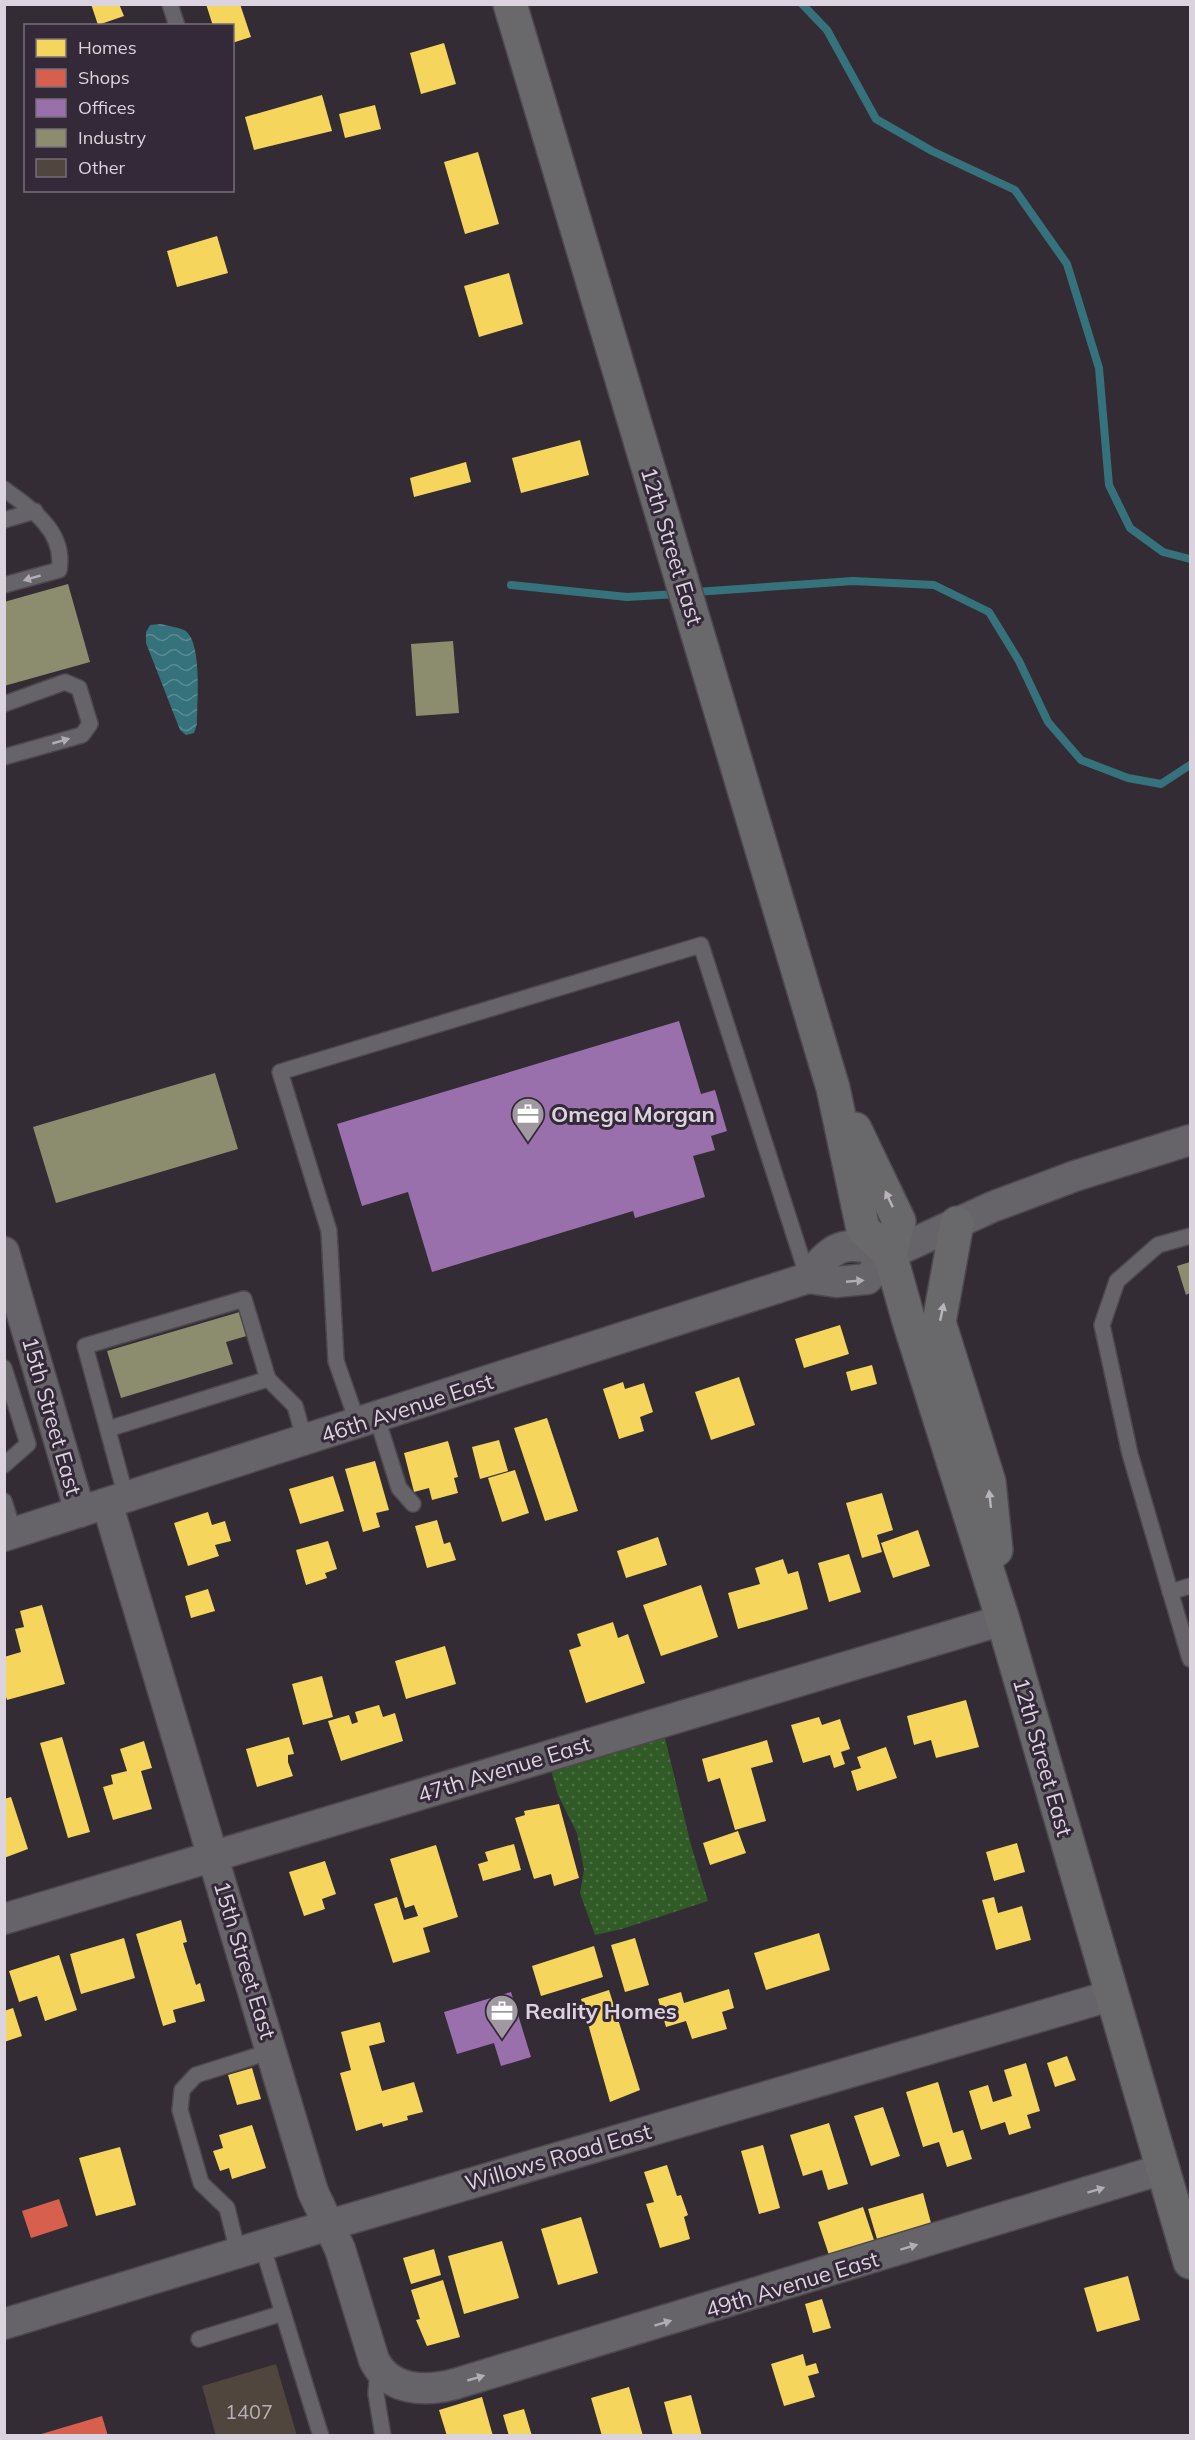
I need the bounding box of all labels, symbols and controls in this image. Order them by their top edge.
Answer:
legend [24,24,234,192]
text: Homes [78,36,137,59]
text: Shops [78,66,130,89]
text: Offices [78,96,136,119]
text: Industry [78,126,147,149]
text: Other [78,156,126,179]
street label: 12th Street East [635,464,709,629]
one-way arrow [23,574,41,583]
one-way arrow [52,736,70,745]
office icon: Omega Morgan [510,1096,546,1143]
place label: Omega Morgan [551,1100,715,1128]
one-way arrow [885,1190,894,1207]
one-way arrow [845,1276,864,1286]
one-way arrow [937,1303,947,1321]
street label: 15th Street East [16,1333,88,1499]
street label: 46th Avenue East [317,1367,497,1449]
one-way arrow [985,1490,995,1509]
street label: 12th Street East [1007,1674,1079,1840]
street label: 47th Avenue East [414,1729,594,1809]
street label: 15th Street East [208,1878,282,2043]
office icon: Reality Homes [484,1993,520,2040]
place label: Reality Homes [525,1997,677,2025]
street label: Willows Road East [462,2117,655,2197]
one-way arrow [1087,2185,1105,2194]
one-way arrow [900,2242,918,2252]
street label: 49th Avenue East [702,2244,882,2324]
one-way arrow [654,2318,672,2327]
one-way arrow [467,2373,485,2382]
house number: 1407 [225,2399,273,2424]

